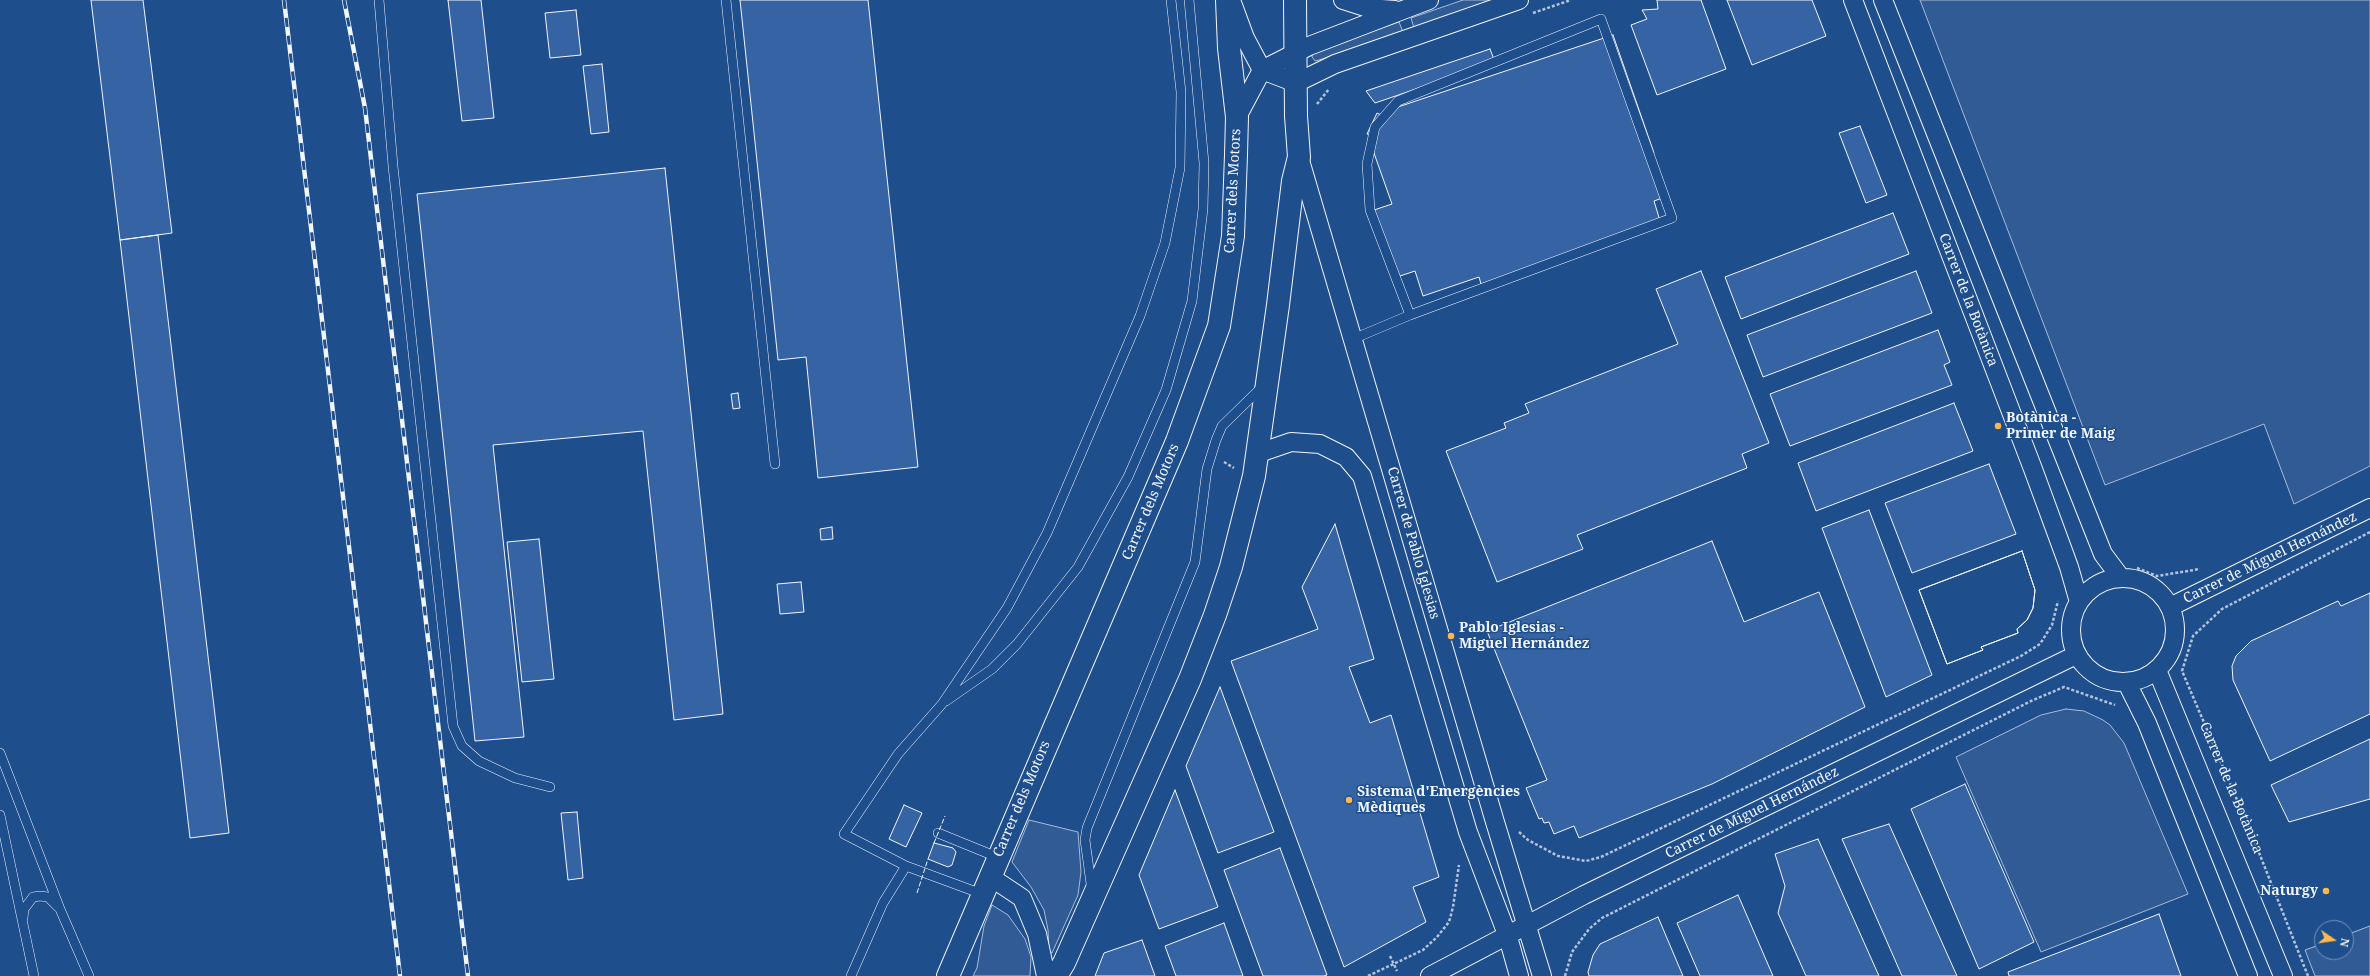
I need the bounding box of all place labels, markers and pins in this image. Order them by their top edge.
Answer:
place label: Botànica - Primer de Maig [2006,410,2115,442]
marker: Botànica - Primer de Maig [1993,421,2003,431]
place label: Pablo Iglesias - Miguel Hernández [1459,620,1589,652]
marker: Pablo Iglesias - Miguel Hernández [1446,631,1456,641]
place label: Sistema d'Emergències Mèdiques [1357,784,1520,816]
marker: Sistema d'Emergències Mèdiques [1344,795,1354,805]
place label: Naturgy [2260,883,2318,899]
marker: Naturgy [2321,886,2331,896]

